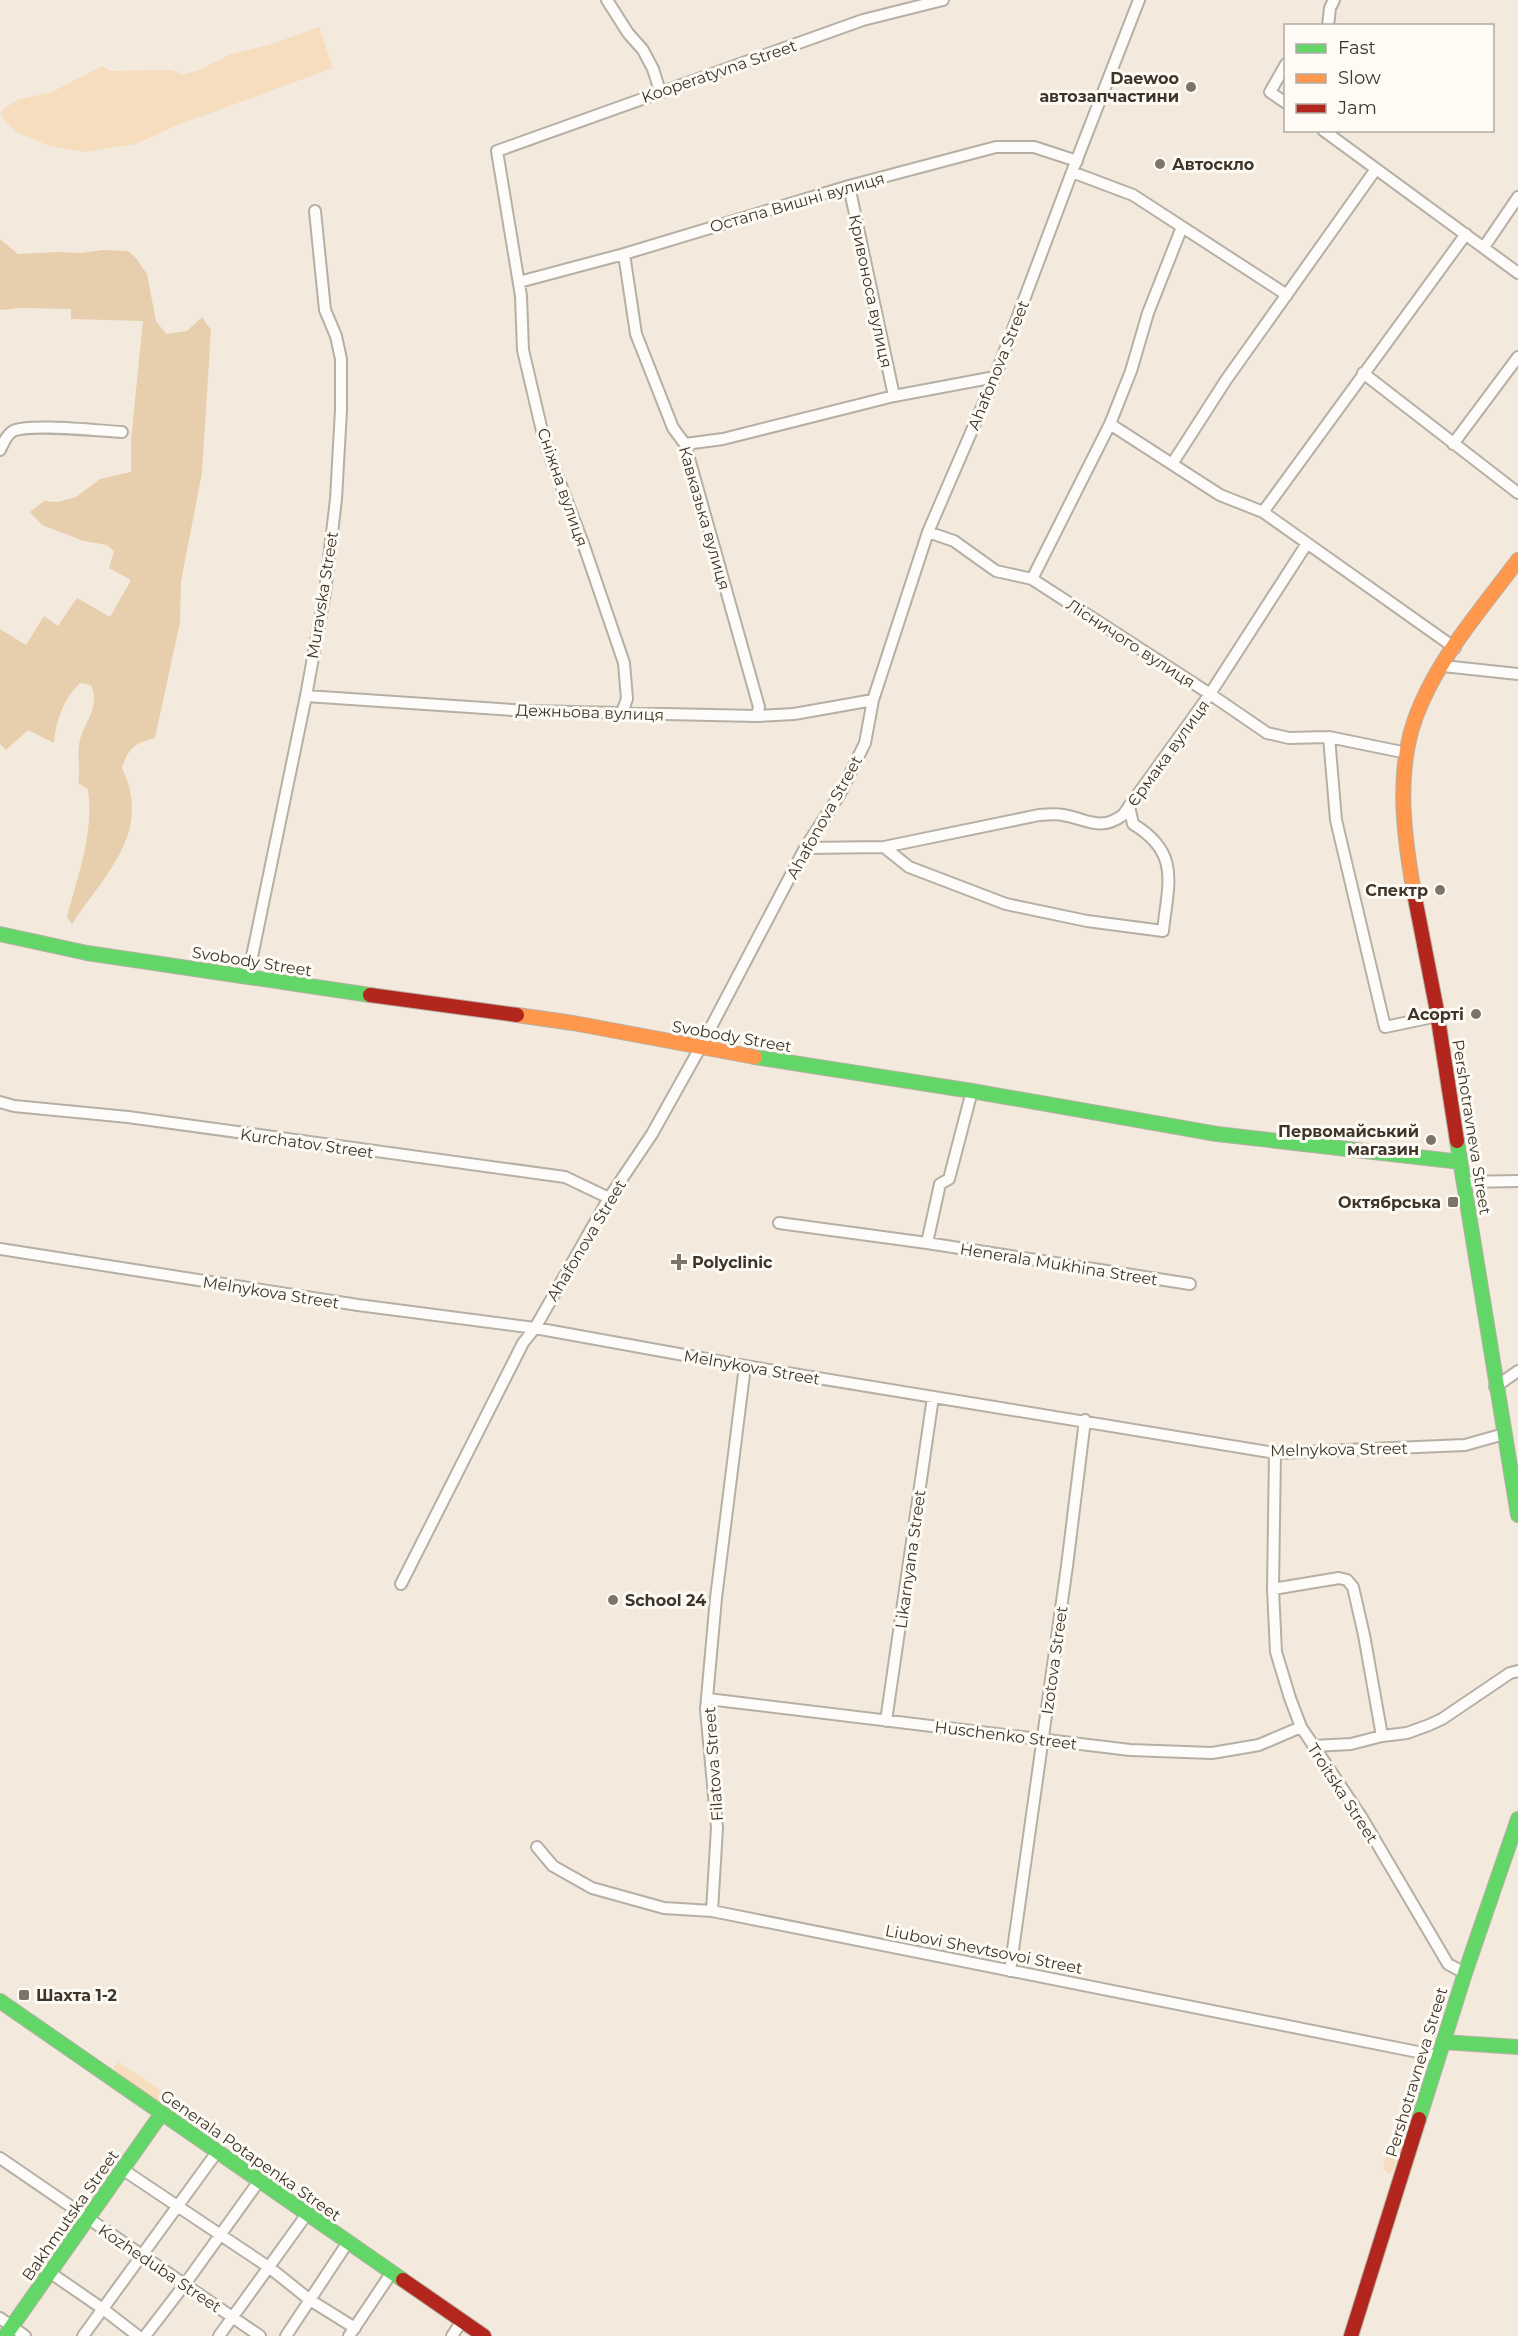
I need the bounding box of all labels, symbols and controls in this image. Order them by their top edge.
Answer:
legend [1284,24,1494,132]
street label: Kooperatyvna Street [639,36,800,107]
text: Fast [1338,37,1376,59]
text: Slow [1338,67,1381,89]
place label: Daewoo автозапчастини [1039,69,1179,106]
marker: Daewoo автозапчастини [1184,80,1198,94]
text: Jam [1337,97,1377,119]
place label: Автоскло [1172,155,1254,174]
marker: Автоскло [1153,157,1167,171]
street label: Остапа Вишні вулиця [708,168,887,237]
street label: Кривоноса вулиця [845,213,896,370]
street label: Ahafonova Street [964,297,1033,433]
street label: Сніжна вулиця [533,425,592,549]
street label: Кавказька вулиця [675,444,734,592]
street label: Muravska Street [303,529,342,660]
street label: Лісничого вулиця [1063,595,1198,692]
street label: Єрмака вулиця [1123,696,1213,810]
street label: Дежньова вулиця [515,700,665,725]
street label: Ahafonova Street [783,752,866,882]
place label: Спектр [1365,881,1428,900]
marker: Спектр [1433,883,1447,897]
street label: Svobody Street [191,943,314,980]
place label: Асорті [1407,1005,1464,1024]
marker: Асорті [1469,1007,1483,1021]
street label: Svobody Street [671,1017,794,1056]
street label: Pershotravneva Street [1448,1038,1495,1216]
place label: Первомайський магазин [1278,1122,1419,1159]
street label: Kurchatov Street [239,1125,375,1162]
marker: Первомайський магазин [1424,1133,1438,1147]
street label: Ahafonova Street [543,1176,630,1304]
place label: Октябрська [1338,1193,1441,1212]
marker: Октябрська [1446,1195,1460,1209]
street label: Henerala Mukhina Street [959,1239,1160,1290]
marker: Polyclinic [670,1253,688,1271]
place label: Polyclinic [692,1253,773,1272]
street label: Melnykova Street [201,1272,341,1313]
street label: Melnykova Street [682,1346,822,1389]
street label: Melnykova Street [1270,1439,1409,1460]
street label: Likarnyana Street [891,1488,930,1630]
place label: School 24 [625,1591,706,1610]
marker: School 24 [606,1593,620,1607]
street label: Izotova Street [1037,1604,1072,1715]
street label: Filatova Street [700,1706,727,1822]
street label: Huschenko Street [934,1717,1079,1754]
street label: Troitska Street [1303,1740,1382,1847]
street label: Liubovi Shevtsovoi Street [884,1921,1085,1978]
street label: Pershotravneva Street [1382,1984,1452,2160]
place label: Шахта 1-2 [36,1986,117,2005]
marker: Шахта 1-2 [17,1988,31,2002]
street label: Generala Potapenka Street [157,2086,345,2225]
street label: Bakhmutska Street [18,2146,123,2284]
street label: Kozheduba Street [95,2220,225,2317]

